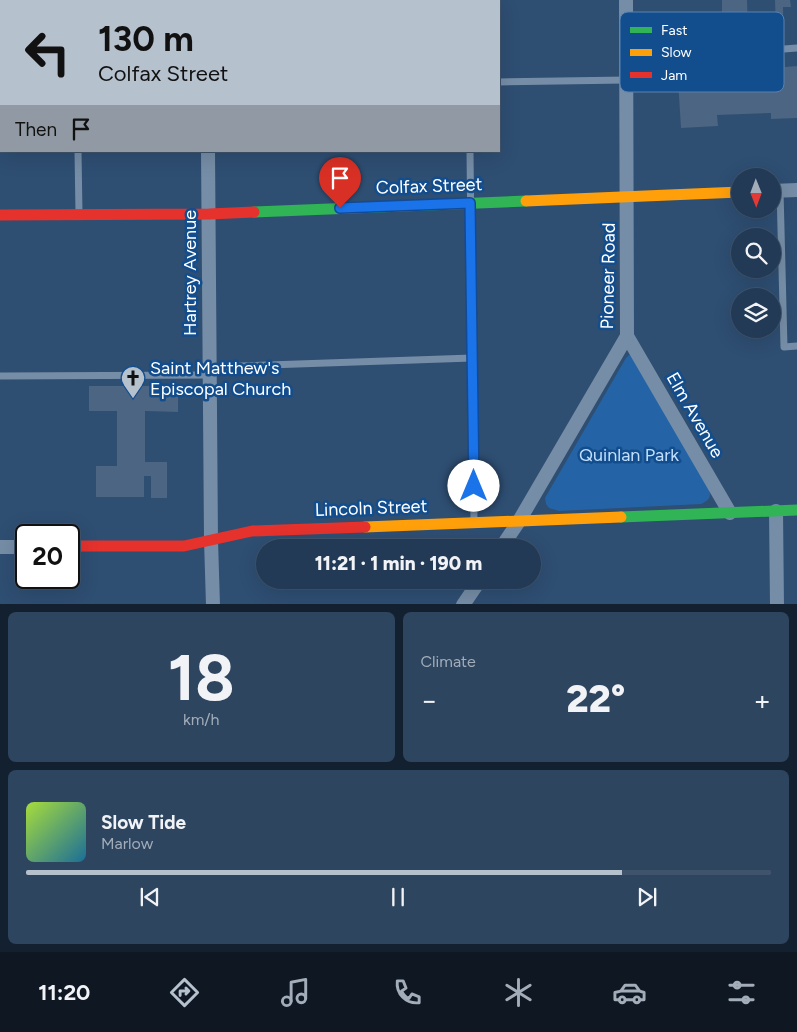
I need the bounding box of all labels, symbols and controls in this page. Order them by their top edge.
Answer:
legend [620,12,784,92]
text: 130 m [98,18,194,60]
icon: left [15,20,80,85]
text: Fast [661,22,687,39]
text: Slow [661,44,692,61]
text: Colfax Street [98,60,228,87]
text: Jam [661,67,687,84]
icon: arrive [67,115,95,143]
text: Then [15,118,57,141]
pin [319,157,361,208]
icon: arrive [326,164,354,192]
north arrow [731,168,781,218]
map controls [731,168,781,338]
street label: Colfax Street [375,173,483,199]
street label: Hartrey Avenue [179,210,201,336]
street label: Pioneer Road [596,222,620,330]
button: search [731,228,781,278]
button: layers [731,288,781,338]
place label: Saint Matthew's Episcopal Church [150,357,291,400]
church icon: Saint Matthew's Episcopal Church [120,365,146,399]
street label: Elm Avenue [662,368,728,462]
park label: Quinlan Park [579,444,679,466]
position arrow [447,459,499,511]
street label: Lincoln Street [314,495,428,521]
speed limit sign: 20 [15,524,80,589]
text: 11:21 · 1 min · 190 m [315,552,482,575]
text: 18 [168,638,235,716]
text: Climate [421,652,476,671]
text: 22° [566,676,625,722]
text: − [421,683,438,717]
text: + [754,683,771,717]
text: km/h [183,710,220,729]
text: Slow Tide [101,811,186,834]
text: Marlow [101,834,153,853]
icon: previous [136,883,164,911]
icon: pause [384,883,412,911]
icon: next [633,883,661,911]
icon: directions [167,975,202,1010]
icon: music [278,975,313,1010]
icon: phone [390,975,425,1010]
icon: climate [501,975,536,1010]
icon: car [612,975,647,1010]
icon: filters [724,975,759,1010]
text: 11:20 [38,979,90,1006]

